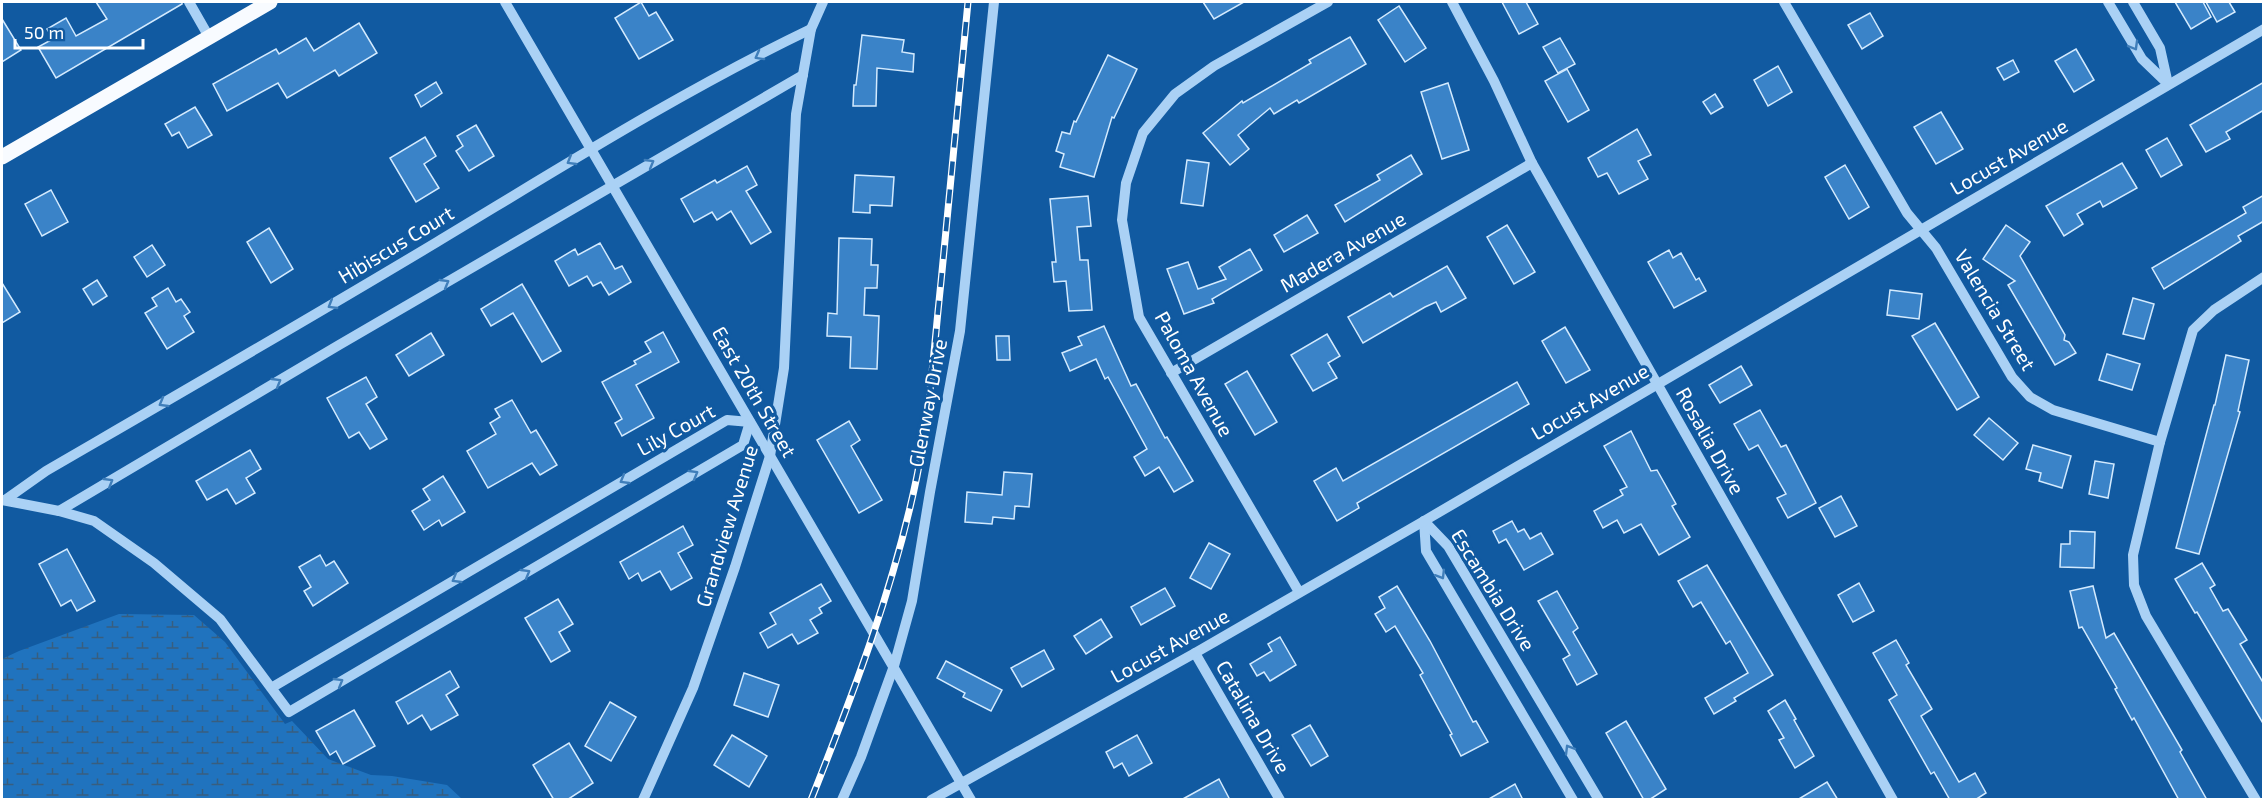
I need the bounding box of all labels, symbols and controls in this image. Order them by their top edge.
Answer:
scale bar [15,12,142,50]
text: 50 m [24,21,64,43]
one-way arrow [2127,40,2138,50]
one-way arrow [755,48,765,60]
street label: Locust Avenue [1946,113,2071,199]
one-way arrow [567,154,577,166]
one-way arrow [643,159,654,170]
street label: Hibiscus Court [333,200,458,288]
street label: Madera Avenue [1276,206,1409,297]
street label: Valencia Street [1950,245,2042,375]
one-way arrow [439,278,449,290]
one-way arrow [328,298,338,309]
street label: Paloma Avenue [1151,307,1239,440]
street label: East 20th Street [708,322,802,461]
street label: Glenway Drive [903,337,951,469]
street label: Locust Avenue [1527,358,1652,444]
one-way arrow [271,377,281,389]
street label: Rosalia Drive [1672,383,1750,498]
one-way arrow [159,396,169,407]
street label: Lily Court [632,398,719,460]
street label: Grandview Avenue [690,442,762,610]
one-way arrow [688,470,698,481]
one-way arrow [620,473,630,485]
one-way arrow [103,477,113,489]
street label: Escambia Drive [1447,524,1541,655]
one-way arrow [519,569,530,580]
one-way arrow [1433,569,1445,579]
one-way arrow [452,572,462,583]
street label: Locust Avenue [1106,603,1233,688]
street label: Catalina Drive [1212,656,1296,777]
one-way arrow [333,678,343,690]
one-way arrow [1564,745,1576,755]

